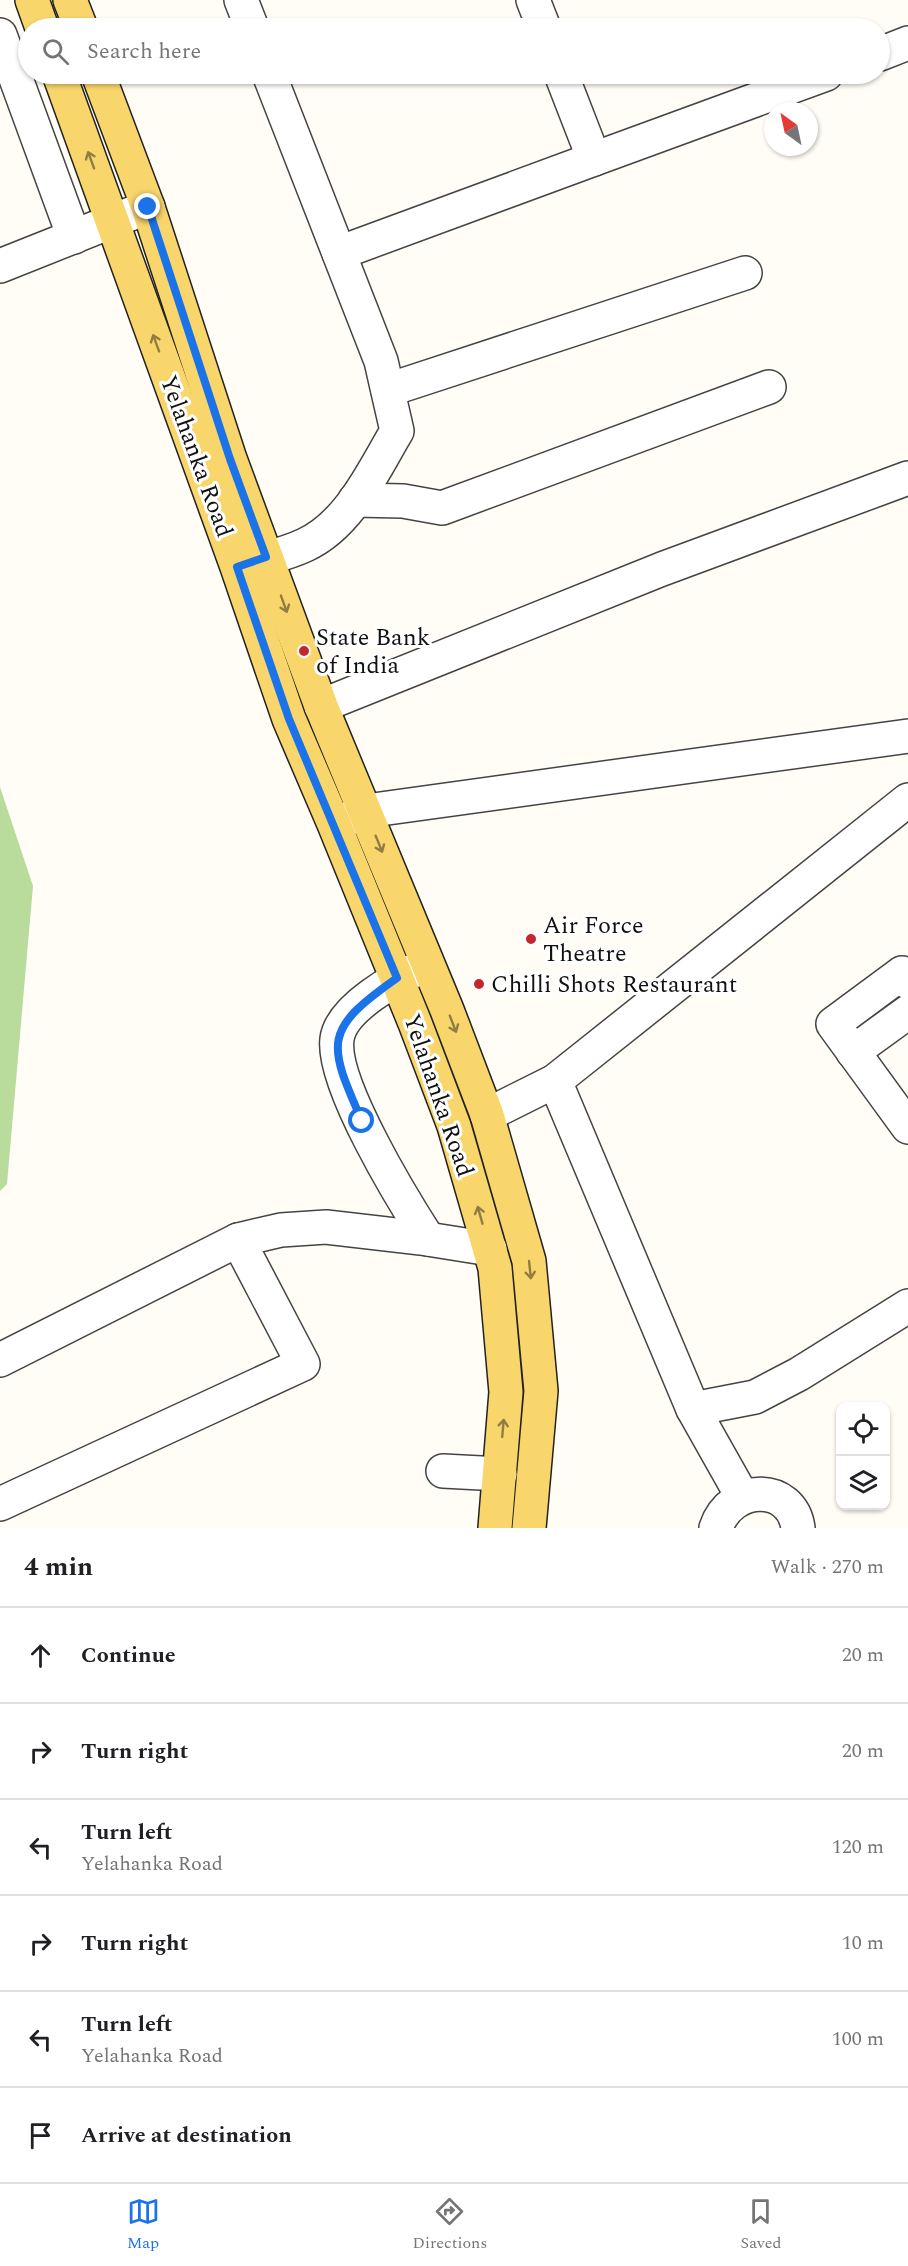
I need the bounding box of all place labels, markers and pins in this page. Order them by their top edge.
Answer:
place label: State Bank of India [316,620,430,684]
marker: State Bank of India [297,644,311,658]
place label: Air Force Theatre [543,908,644,972]
marker: Air Force Theatre [524,932,538,946]
place label: Chilli Shots Restaurant [491,967,737,1003]
marker: Chilli Shots Restaurant [472,977,486,991]

